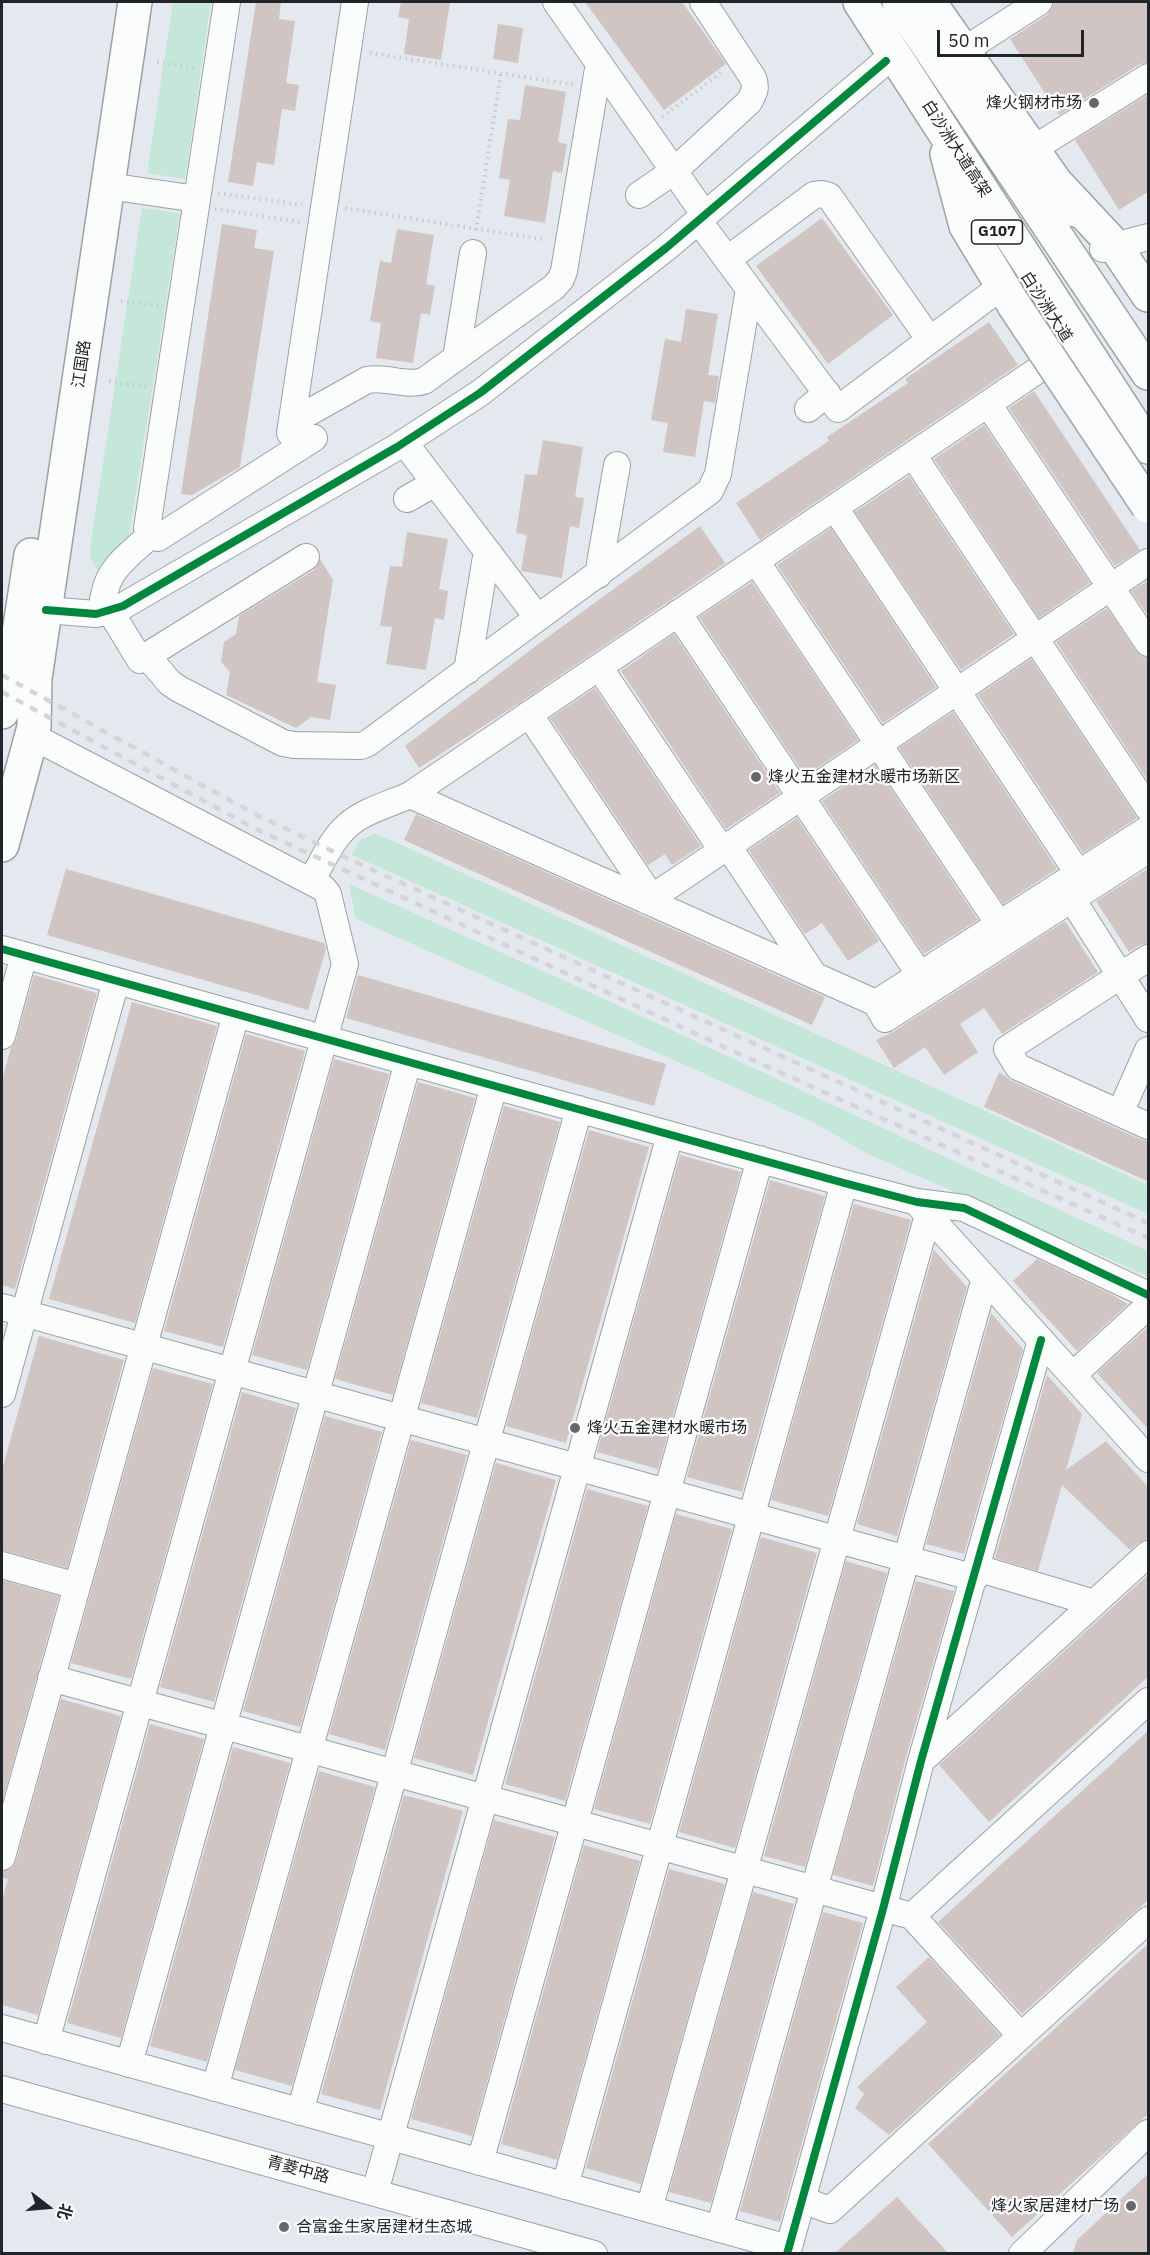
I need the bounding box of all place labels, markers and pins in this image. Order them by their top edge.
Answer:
place label: 烽火钢材市场 [986,93,1082,113]
marker: 烽火钢材市场 [1087,96,1101,110]
place label: 烽火五金建材水暖市场新区 [768,767,960,787]
marker: 烽火五金建材水暖市场新区 [749,770,763,784]
place label: 烽火五金建材水暖市场 [587,1418,747,1438]
marker: 烽火五金建材水暖市场 [568,1421,582,1435]
place label: 烽火家居建材广场 [991,2196,1119,2216]
marker: 烽火家居建材广场 [1124,2199,1138,2213]
place label: 合富金生家居建材生态城 [296,2217,472,2237]
marker: 合富金生家居建材生态城 [277,2220,291,2234]

